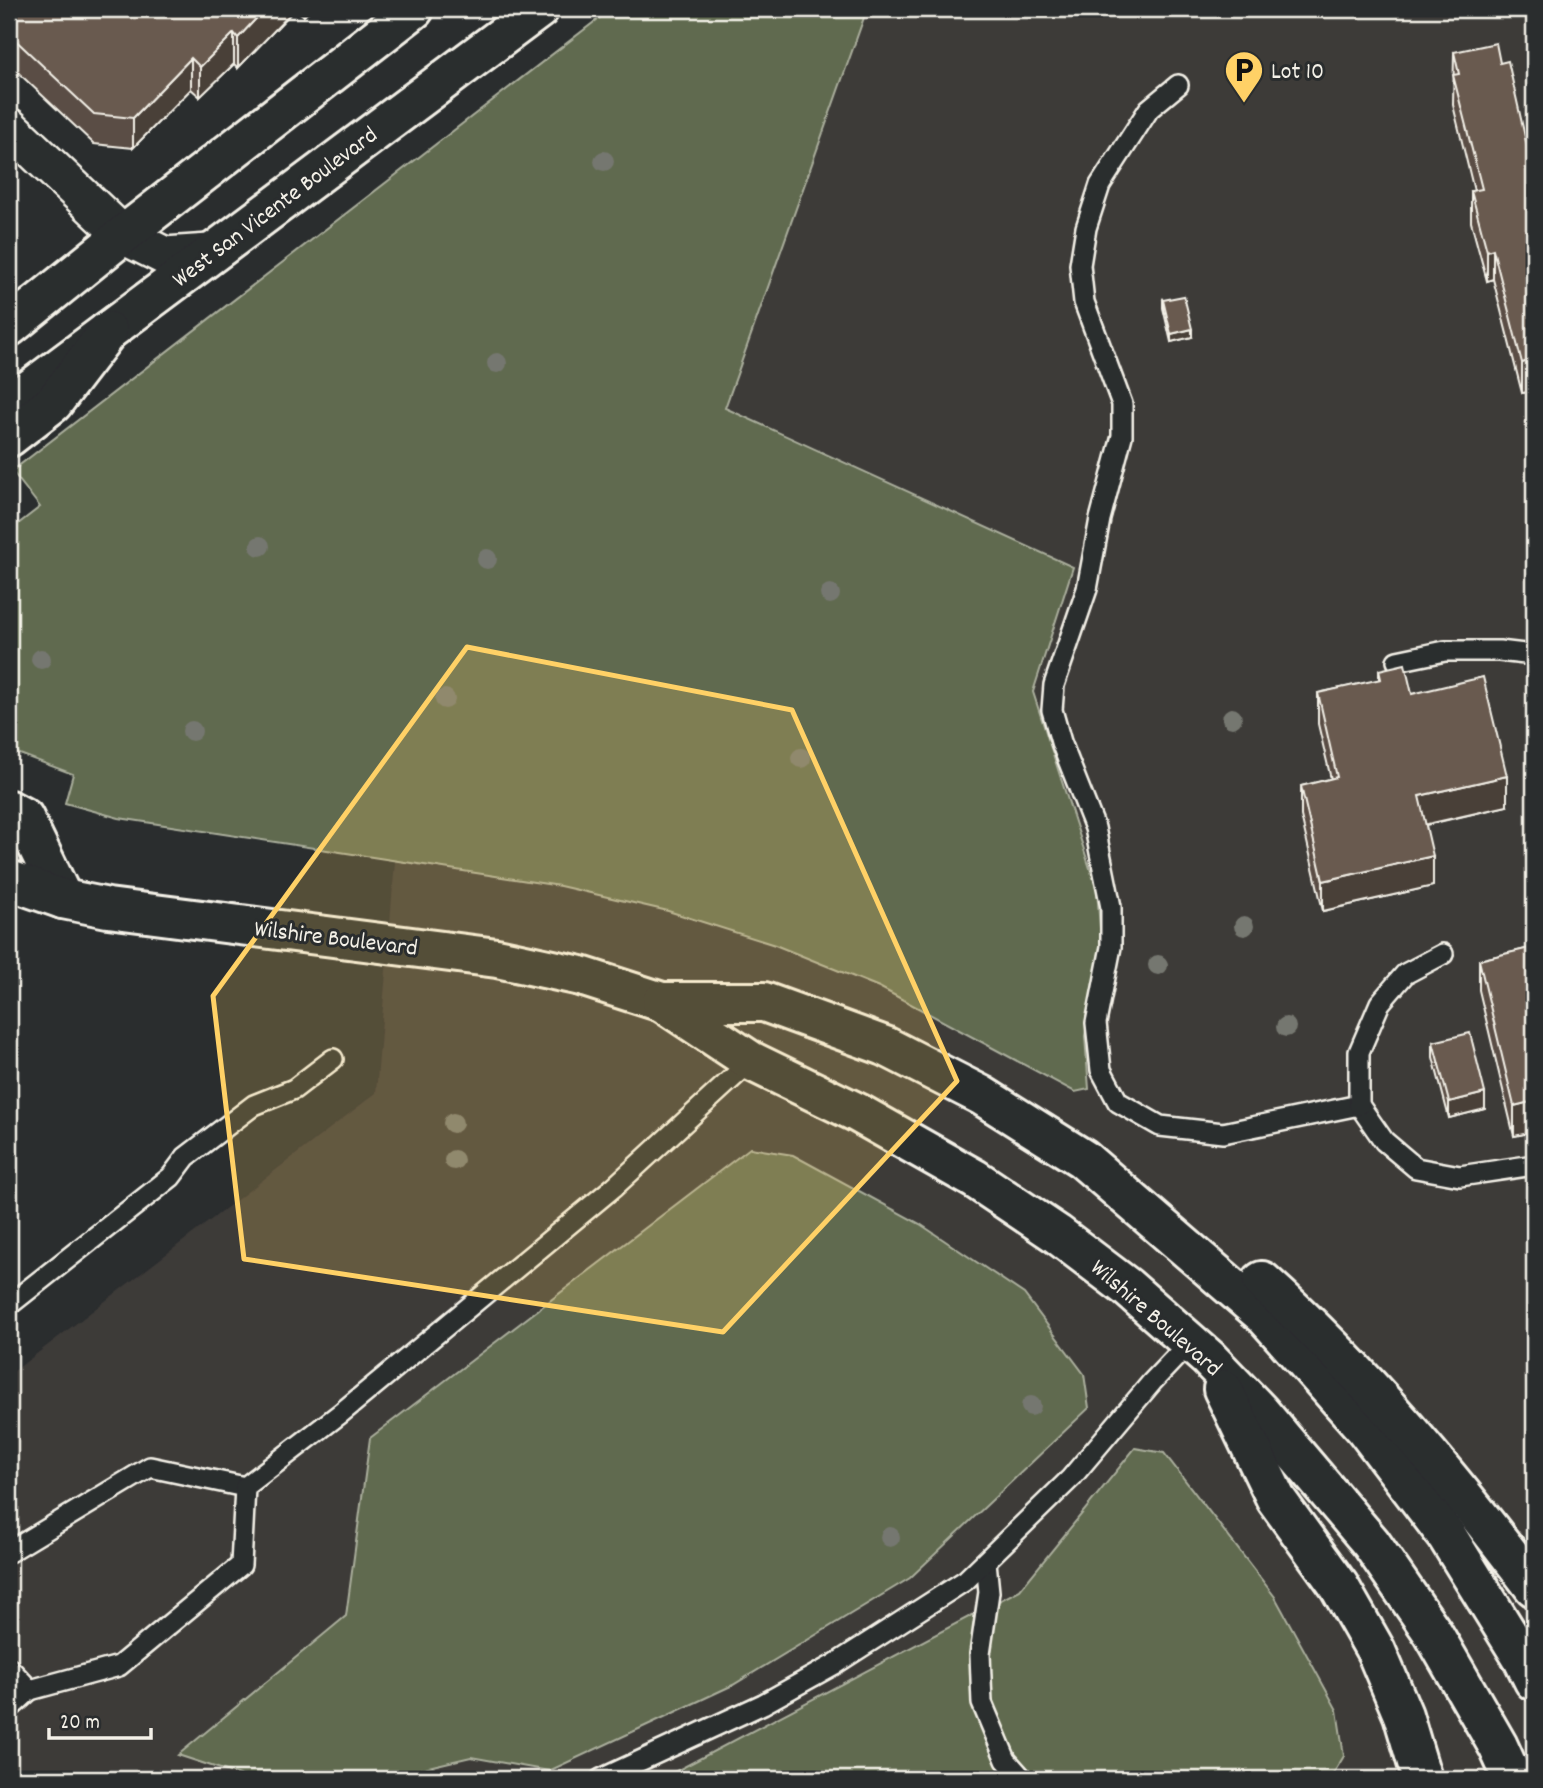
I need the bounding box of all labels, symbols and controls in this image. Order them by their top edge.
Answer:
parking icon: Lot 10 [1223,49,1265,104]
place label: Lot 10 [1271,56,1324,90]
street label: West San Vicente Boulevard [166,120,386,297]
street label: Wilshire Boulevard [252,913,419,967]
street label: Wilshire Boulevard [1082,1252,1228,1386]
scale bar [49,1697,150,1741]
text: 20 m [60,1709,100,1739]

